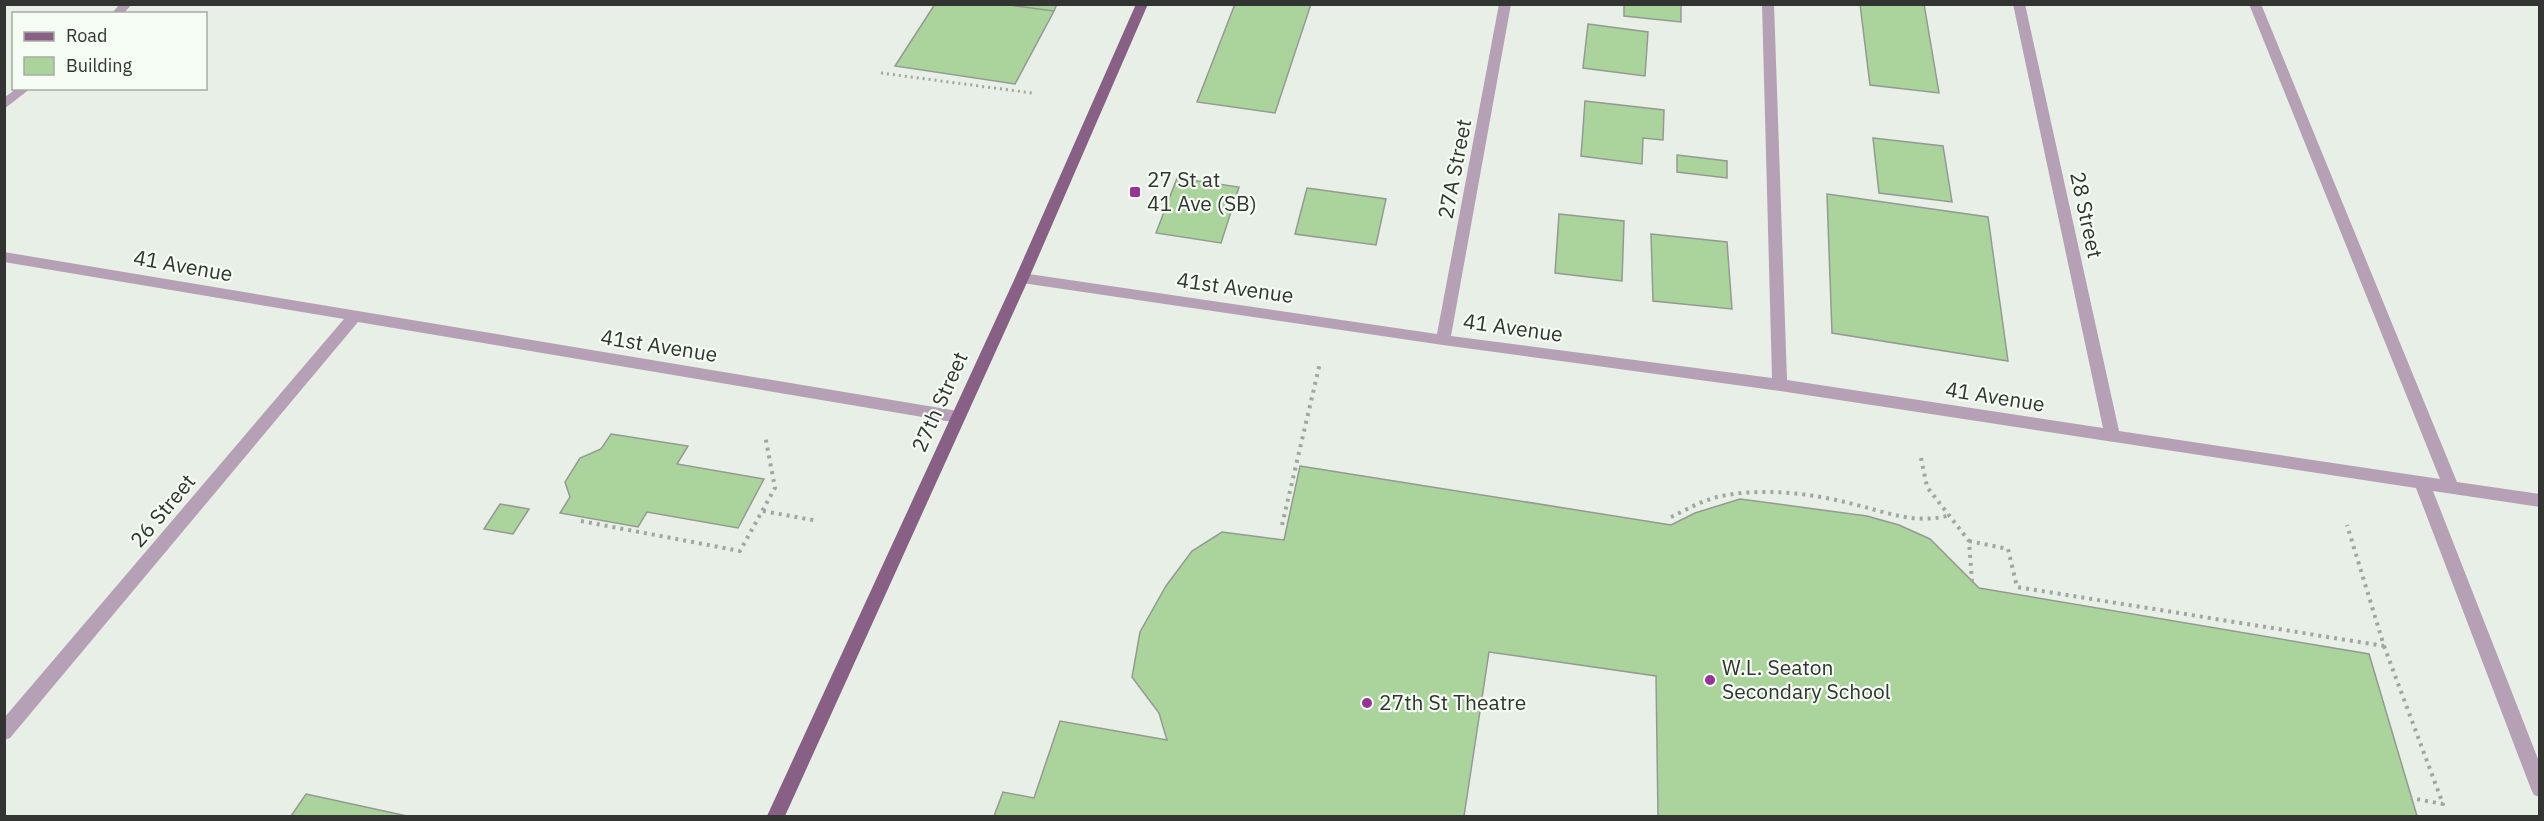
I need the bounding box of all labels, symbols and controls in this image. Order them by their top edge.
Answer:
legend [12,12,207,90]
text: Road [66,24,107,47]
text: Building [66,54,133,77]
street label: 27A Street [1431,116,1477,221]
place label: 27 St at 41 Ave (SB) [1147,165,1257,217]
street label: 28 Street [2064,169,2110,261]
marker: 27 St at 41 Ave (SB) [1128,185,1142,199]
street label: 41 Avenue [131,243,235,288]
street label: 41st Avenue [1175,265,1295,309]
street label: 41 Avenue [1462,306,1565,348]
street label: 41st Avenue [599,322,719,368]
street label: 27th Street [905,347,974,456]
street label: 41 Avenue [1943,374,2047,418]
street label: 26 Street [123,468,201,553]
place label: W.L. Seaton Secondary School [1722,653,1891,705]
marker: W.L. Seaton Secondary School [1703,673,1717,687]
place label: 27th St Theatre [1379,688,1526,716]
marker: 27th St Theatre [1360,696,1374,710]

